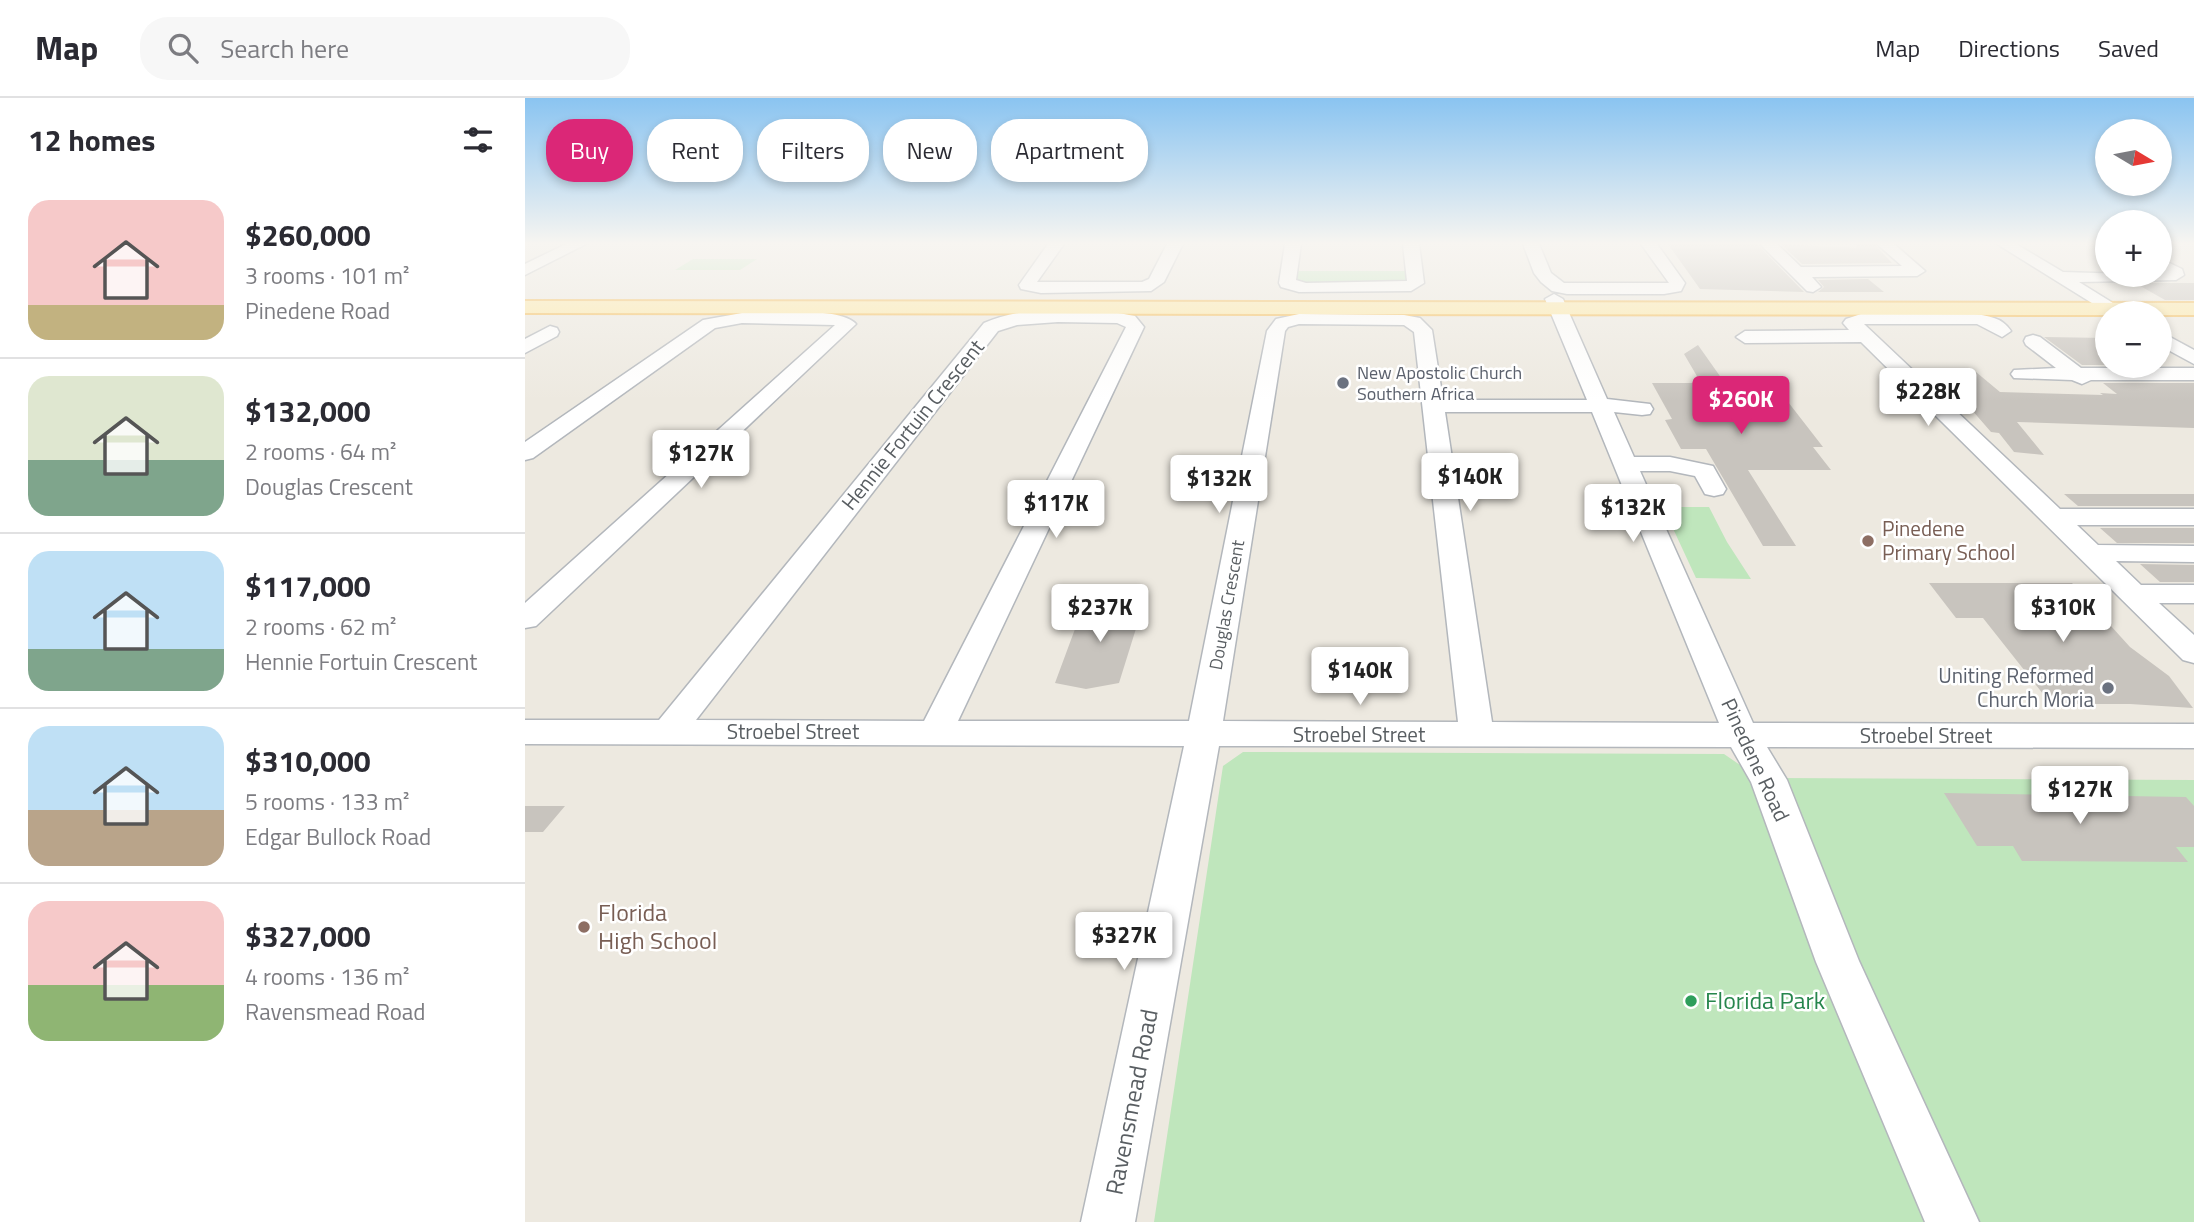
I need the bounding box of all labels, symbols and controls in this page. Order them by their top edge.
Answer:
search box [140,17,630,80]
text: Map [35,23,98,73]
icon: search [164,29,202,67]
text: Search here [220,29,349,68]
text: Map [1875,30,1920,66]
text: Directions [1958,30,2060,66]
text: Saved [2098,30,2159,66]
text: 12 homes [28,117,155,163]
chip: Buy [546,119,633,182]
chip: Rent [647,119,743,182]
chip: Filters [757,119,869,182]
chip: New [883,119,977,182]
chip: Apartment [991,119,1148,182]
north arrow [2095,119,2172,196]
map controls [2095,119,2172,378]
icon: filters [459,121,497,159]
button: + [2095,210,2172,287]
text: $260,000 [245,212,371,258]
icon: home [84,228,168,312]
text: 3 rooms · 101 m² [245,258,409,293]
text: Pinedene Road [245,293,390,328]
button: − [2095,301,2172,378]
street label: Hennie Fortuin Crescent [833,331,992,517]
place label: New Apostolic Church Southern Africa [1357,359,1522,407]
pin: $228K [1879,368,1977,428]
text: $228K [1895,373,1961,408]
marker: New Apostolic Church Southern Africa [1335,375,1351,391]
pin: $260K [1692,376,1790,436]
text: $260K [1708,381,1774,416]
text: $132,000 [245,388,371,434]
icon: home [84,404,168,488]
pin: $127K [652,430,750,490]
text: 2 rooms · 64 m² [245,434,396,469]
text: $127K [668,435,734,470]
pin: $140K [1421,454,1519,513]
pin: $132K [1170,456,1268,515]
text: $140K [1437,458,1503,493]
text: $132K [1186,460,1252,495]
text: Douglas Crescent [245,469,413,504]
pin: $117K [1007,480,1105,540]
pin: $132K [1584,484,1682,544]
text: $117K [1023,485,1089,520]
text: $132K [1600,489,1666,524]
place label: Pinedene Primary School [1882,512,2015,568]
marker: Pinedene Primary School [1860,533,1876,549]
street label: Douglas Crescent [1202,537,1251,672]
text: $117,000 [245,563,371,609]
icon: home [84,579,168,663]
pin: $237K [1051,584,1149,644]
pin: $310K [2014,584,2112,644]
text: $237K [1067,589,1133,624]
text: $310K [2030,589,2096,624]
text: 2 rooms · 62 m² [245,609,396,644]
text: Hennie Fortuin Crescent [245,644,477,679]
pin: $140K [1311,648,1409,707]
text: $140K [1327,652,1393,687]
place label: Uniting Reformed Church Moria [1938,659,2094,715]
marker: Uniting Reformed Church Moria [2100,680,2116,696]
street label: Pinedene Road [1713,693,1798,826]
street label: Stroebel Street [727,715,860,747]
street label: Stroebel Street [1293,718,1426,750]
street label: Stroebel Street [1860,719,1993,751]
text: $310,000 [245,738,371,784]
icon: home [84,754,168,838]
pin: $127K [2031,766,2129,826]
text: $127K [2047,771,2113,806]
text: 5 rooms · 133 m² [245,784,409,819]
text: Edgar Bullock Road [245,819,431,854]
place label: Florida High School [598,894,717,958]
pin: $327K [1075,912,1173,972]
text: $327,000 [245,913,371,959]
text: $327K [1091,917,1157,952]
marker: Florida High School [576,919,592,935]
icon: home [84,929,168,1013]
text: 4 rooms · 136 m² [245,959,409,994]
place label: Florida Park [1705,982,1826,1018]
marker: Florida Park [1683,993,1699,1009]
text: Ravensmead Road [245,994,425,1029]
street label: Ravensmead Road [1095,1006,1167,1198]

